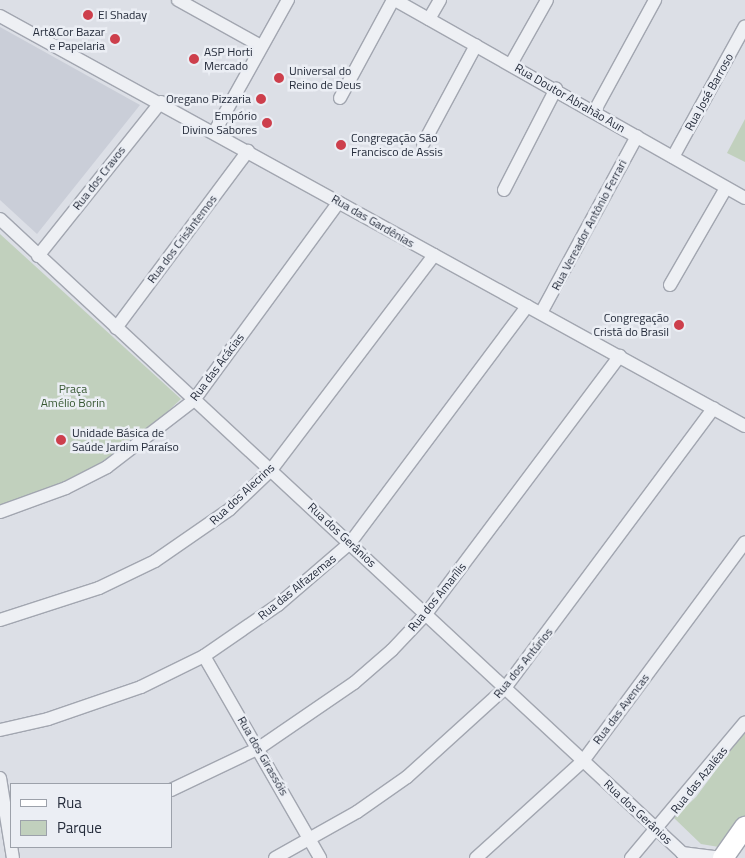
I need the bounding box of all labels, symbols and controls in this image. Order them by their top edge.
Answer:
place label: El Shaday [98,8,147,22]
marker: El Shaday [82,9,94,21]
place label: Art&Cor Bazar e Papelaria [33,25,105,53]
marker: Art&Cor Bazar e Papelaria [109,33,121,45]
place label: ASP Horti Mercado [204,45,253,73]
street label: Rua José Barroso [682,51,736,133]
marker: ASP Horti Mercado [188,53,200,65]
street label: Rua Doutor Abrahão Aun [512,60,628,136]
place label: Universal do Reino de Deus [289,64,361,92]
marker: Universal do Reino de Deus [273,72,285,84]
place label: Oregano Pizzaria [166,92,251,106]
marker: Oregano Pizzaria [255,93,267,105]
place label: Empório Divino Sabores [182,109,257,137]
marker: Empório Divino Sabores [261,117,273,129]
place label: Congregação São Francisco de Assis [351,131,443,159]
marker: Congregação São Francisco de Assis [335,139,347,151]
street label: Rua dos Cravos [69,143,129,213]
street label: Rua Vereador Antônio Ferrari [548,157,630,293]
street label: Rua das Gardênias [329,191,417,251]
street label: Rua dos Crisântemos [144,192,220,286]
place label: Congregação Cristã do Brasil [593,311,669,339]
marker: Congregação Cristã do Brasil [673,319,685,331]
street label: Rua das Acácias [187,330,247,404]
park label: Praça Amélio Borin [41,382,105,410]
place label: Unidade Básica de Saúde Jardim Paraíso [72,426,179,454]
marker: Unidade Básica de Saúde Jardim Paraíso [54,433,68,447]
street label: Rua dos Alecrins [207,460,277,528]
street label: Rua dos Gerânios [305,500,379,570]
street label: Rua das Alfazemas [255,551,339,623]
street label: Rua dos Amarílis [405,560,469,634]
street label: Rua dos Antúrios [490,625,556,701]
street label: Rua das Avencas [590,671,652,747]
street label: Rua dos Girassóis [234,714,292,798]
street label: Rua das Azaléas [668,744,730,816]
street label: Rua dos Gerânios [601,777,675,847]
legend [10,783,172,848]
text: Rua [57,791,82,814]
text: Parque [57,816,102,839]

